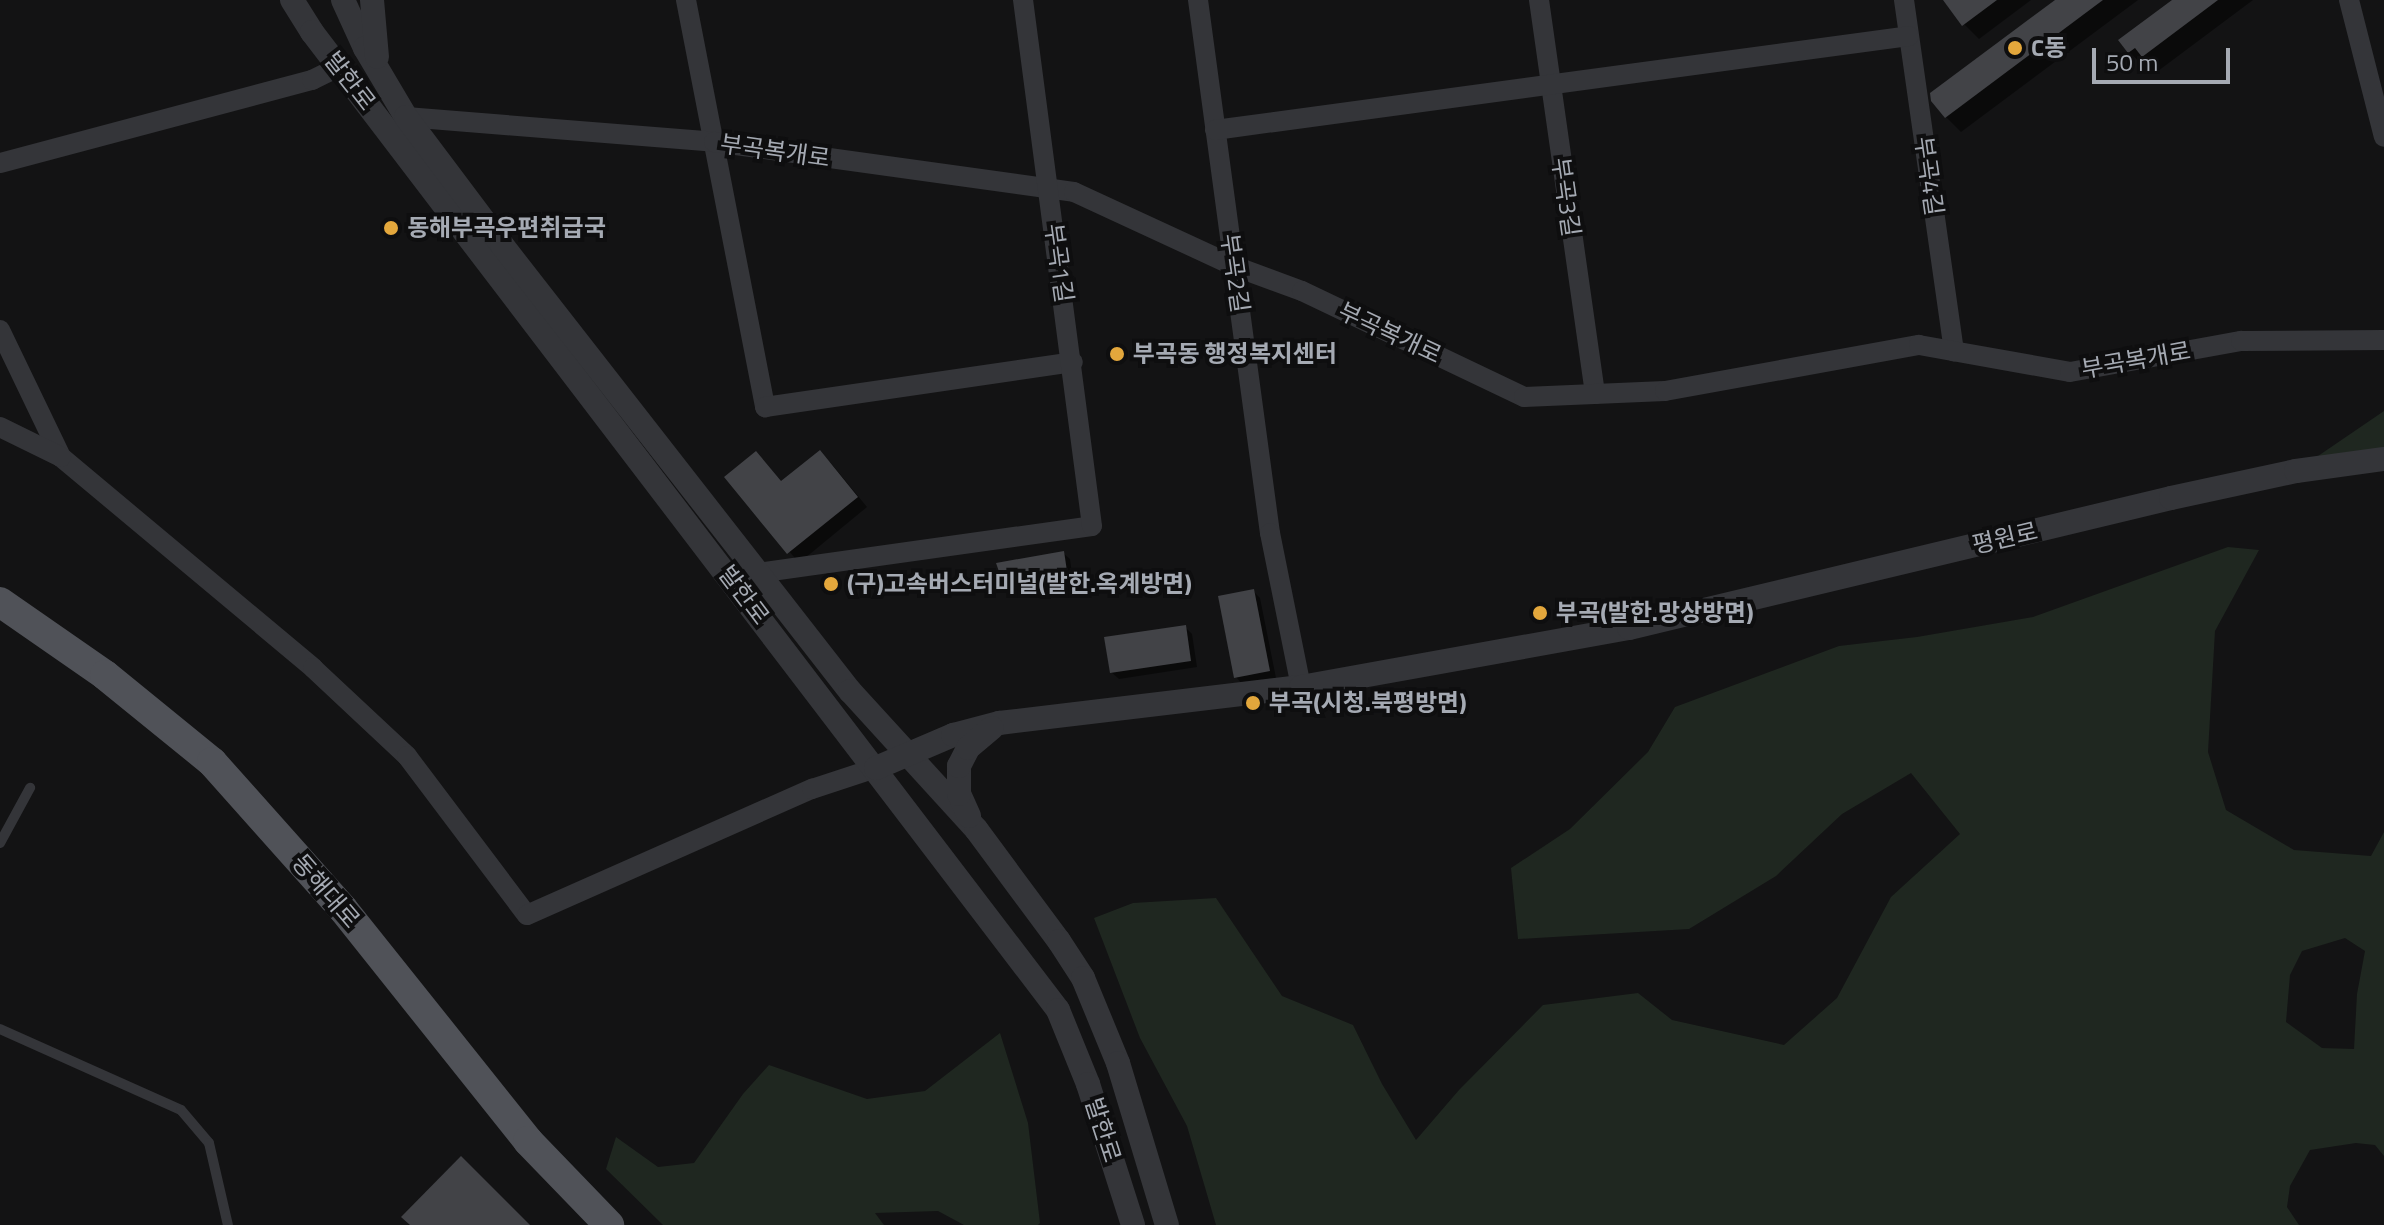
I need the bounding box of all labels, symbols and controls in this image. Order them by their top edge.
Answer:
scale bar [2096,32,2234,82]
place label: C동 [2031,34,2066,62]
marker: C동 [2006,39,2024,57]
text: 50 m [2106,44,2158,80]
street label: 발한로 [318,46,382,116]
street label: 부곡복개로 [718,129,832,173]
street label: 부곡4길 [1909,135,1949,217]
street label: 부곡3길 [1546,156,1586,238]
place label: 동해부곡우편취급국 [407,214,606,242]
marker: 동해부곡우편취급국 [382,219,400,237]
street label: 부곡1길 [1039,222,1079,304]
street label: 부곡2길 [1215,232,1255,314]
street label: 부곡복개로 [1334,297,1446,369]
street label: 부곡복개로 [2079,336,2193,384]
place label: 부곡동 행정복지센터 [1133,340,1337,368]
marker: 부곡동 행정복지센터 [1108,345,1126,363]
street label: 평원로 [1969,517,2041,559]
street label: 발한로 [713,560,775,630]
place label: (구)고속버스터미널(발한.옥계방면) [847,570,1192,598]
marker: (구)고속버스터미널(발한.옥계방면) [822,575,840,593]
place label: 부곡(발한.망상방면) [1556,599,1754,627]
marker: 부곡(발한.망상방면) [1531,604,1549,622]
place label: 부곡(시청.북평방면) [1269,689,1467,717]
marker: 부곡(시청.북평방면) [1244,694,1262,712]
street label: 동해대로 [286,848,366,934]
street label: 발한로 [1079,1094,1127,1166]

